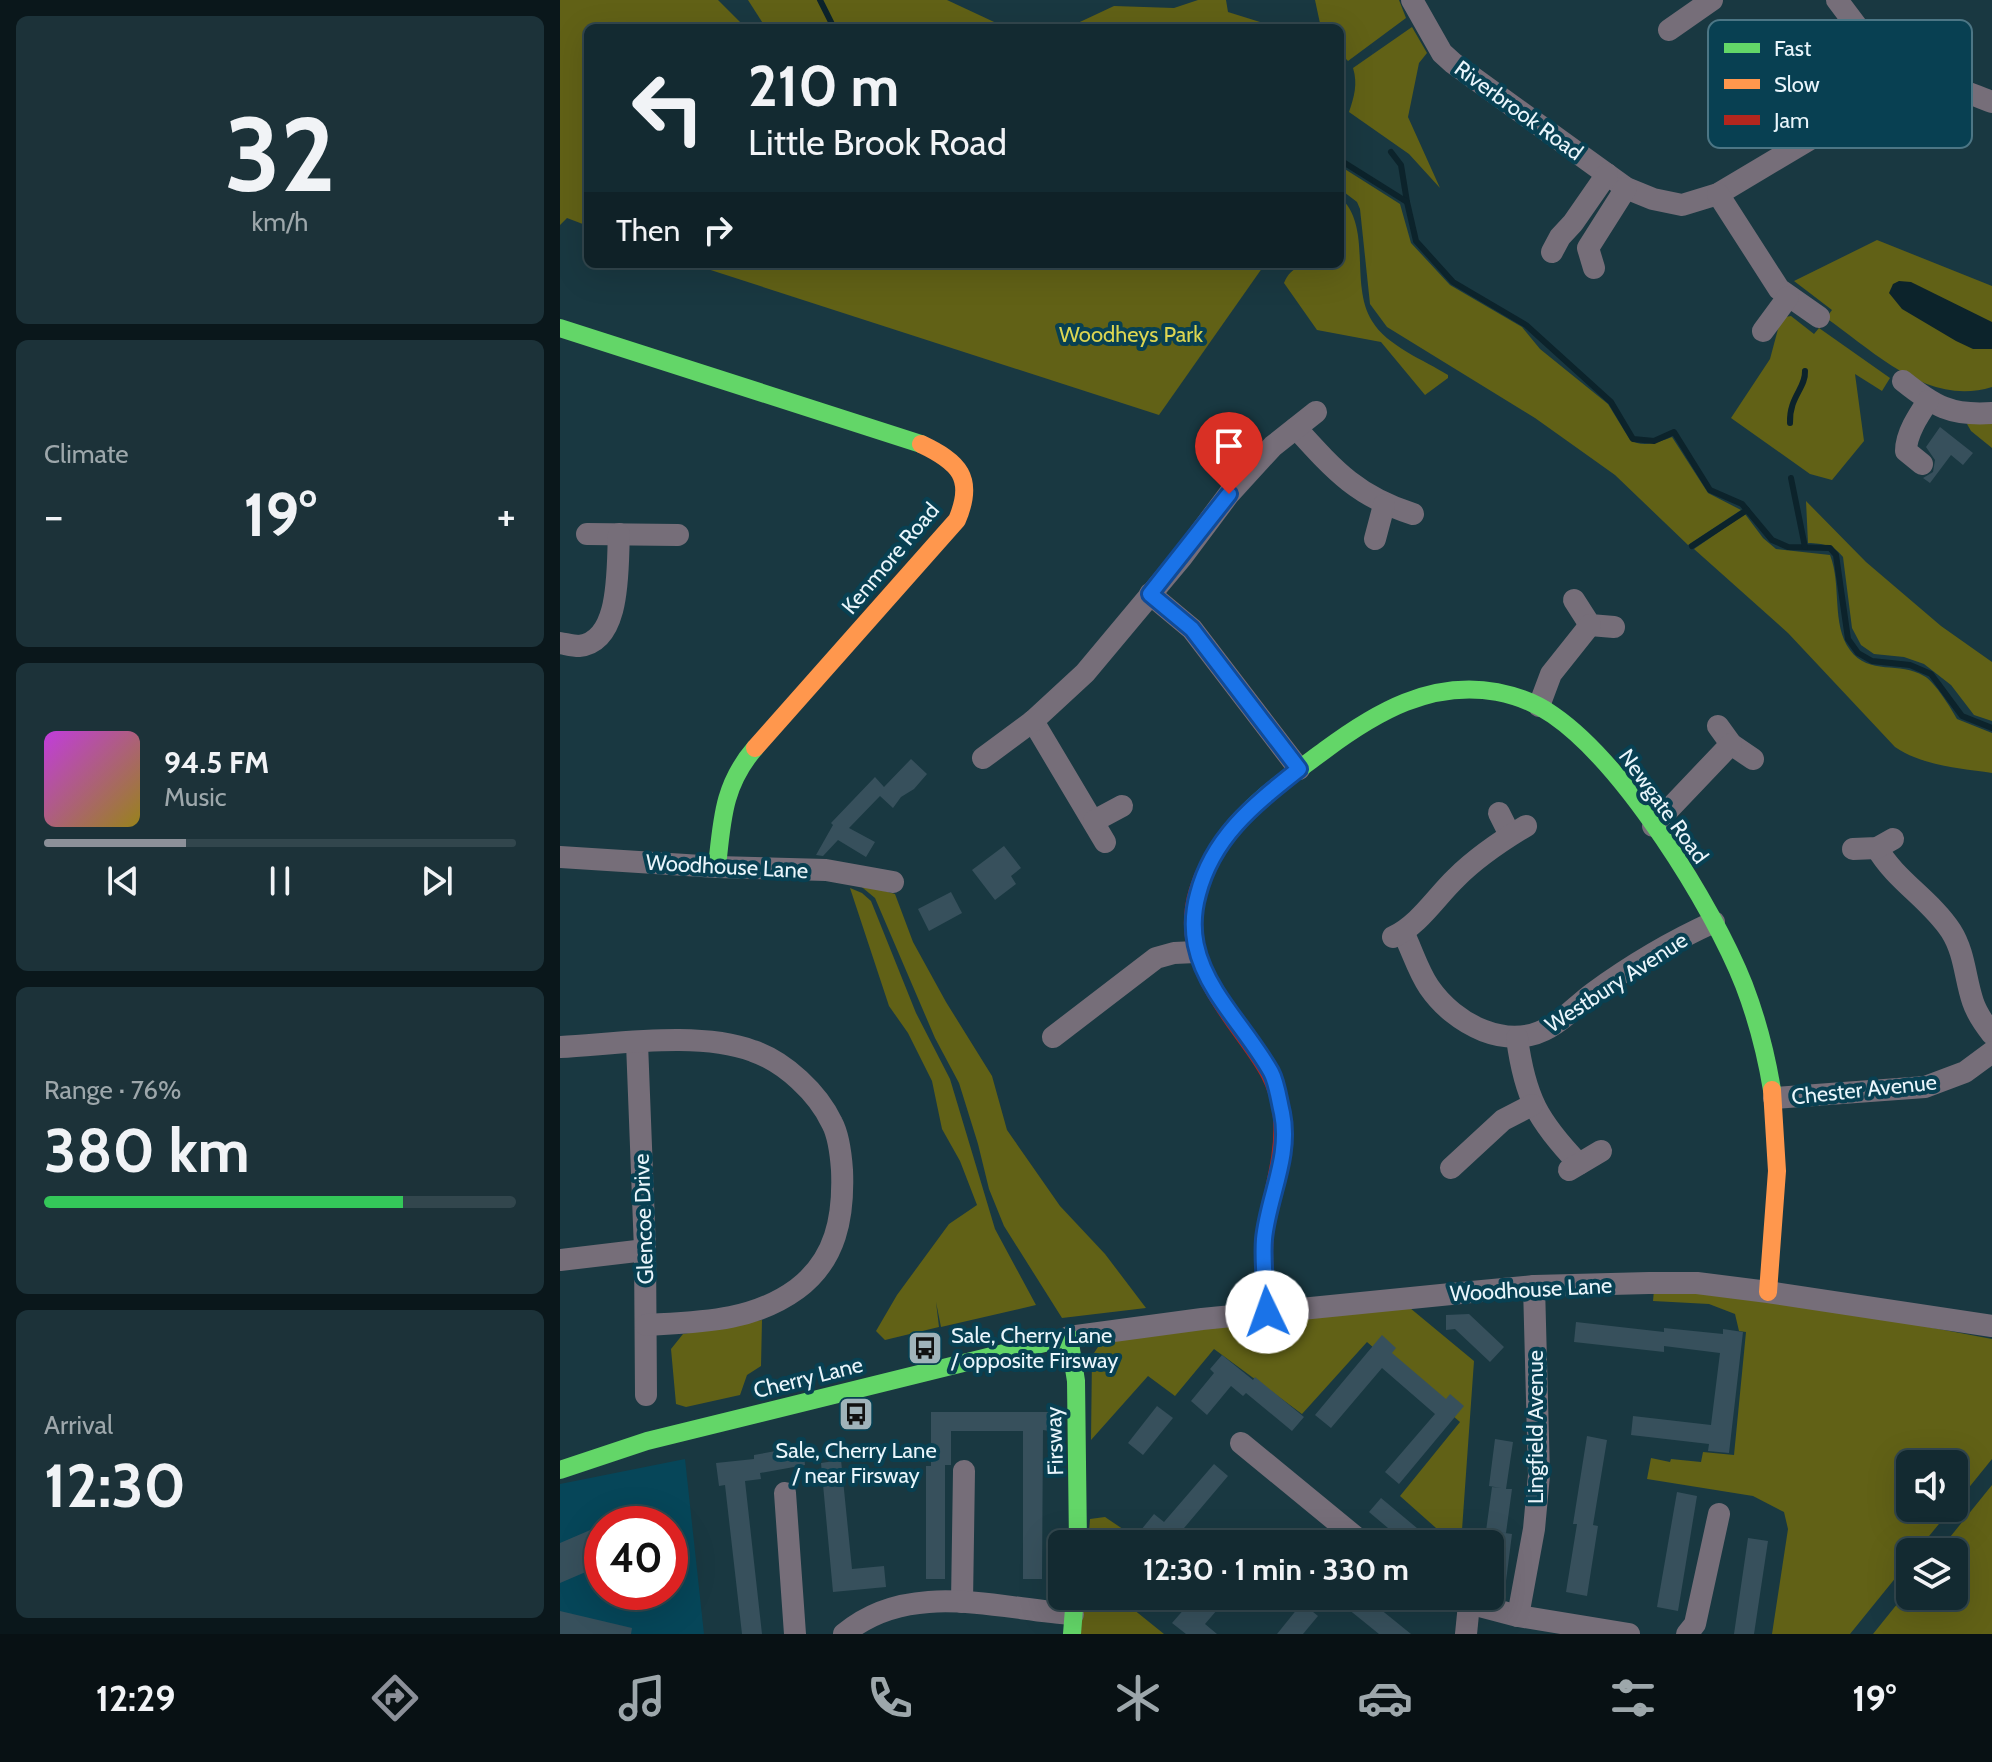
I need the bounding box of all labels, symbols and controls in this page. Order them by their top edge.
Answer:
legend [1708,20,1972,148]
text: Fast [1774,35,1812,62]
text: 210 m [748,52,899,120]
street label: Riverbrook Road [1449,55,1588,166]
icon: left [616,56,720,160]
text: Slow [1774,71,1820,98]
text: 32 [224,91,336,217]
text: Jam [1773,107,1809,134]
text: Little Brook Road [748,120,1007,164]
text: km/h [252,206,308,238]
icon: right [696,208,740,252]
text: Then [616,212,680,249]
park label: Woodheys Park [1059,321,1203,348]
pin [1195,412,1263,494]
icon: arrive [1207,424,1251,468]
text: Climate [44,438,129,470]
text: 19° [243,478,317,551]
text: − [44,489,63,542]
text: + [497,489,516,542]
street label: Kenmore Road [836,497,945,620]
text: 94.5 FM [164,744,269,781]
street label: Newgate Road [1613,744,1714,869]
text: Music [164,781,227,813]
street label: Woodhouse Lane [645,849,809,884]
icon: previous [101,859,145,903]
icon: pause [258,859,302,903]
icon: next [415,859,459,903]
street label: Westbury Avenue [1540,926,1693,1038]
street label: Chester Avenue [1790,1068,1938,1111]
text: Range · 76% [44,1074,181,1106]
text: 380 km [44,1114,250,1187]
street label: Glencoe Drive [628,1153,659,1285]
position arrow [1225,1270,1309,1354]
street label: Woodhouse Lane [1449,1272,1613,1307]
place label: Sale, Cherry Lane / opposite Firsway [950,1322,1118,1374]
bus stop icon: Sale, Cherry Lane / opposite Firsway [906,1329,944,1367]
street label: Lingfield Avenue [1522,1350,1549,1504]
street label: Cherry Lane [751,1351,866,1404]
bus stop icon: Sale, Cherry Lane / near Firsway [837,1395,875,1433]
street label: Firsway [1040,1406,1069,1476]
text: Arrival [44,1409,113,1441]
place label: Sale, Cherry Lane / near Firsway [775,1437,937,1489]
text: 12:30 [44,1449,186,1522]
map controls [1896,1450,1968,1610]
button: sound [1896,1450,1968,1522]
speed limit sign: 40 [584,1506,688,1610]
button: layers [1896,1538,1968,1610]
text: 12:30 · 1 min · 330 m [1143,1551,1409,1588]
icon: directions [367,1670,423,1726]
icon: music [614,1670,670,1726]
icon: phone [862,1670,918,1726]
icon: climate [1110,1670,1166,1726]
icon: car [1357,1670,1413,1726]
icon: filters [1605,1670,1661,1726]
text: 12:29 [96,1676,175,1720]
text: 19° [1852,1676,1896,1720]

